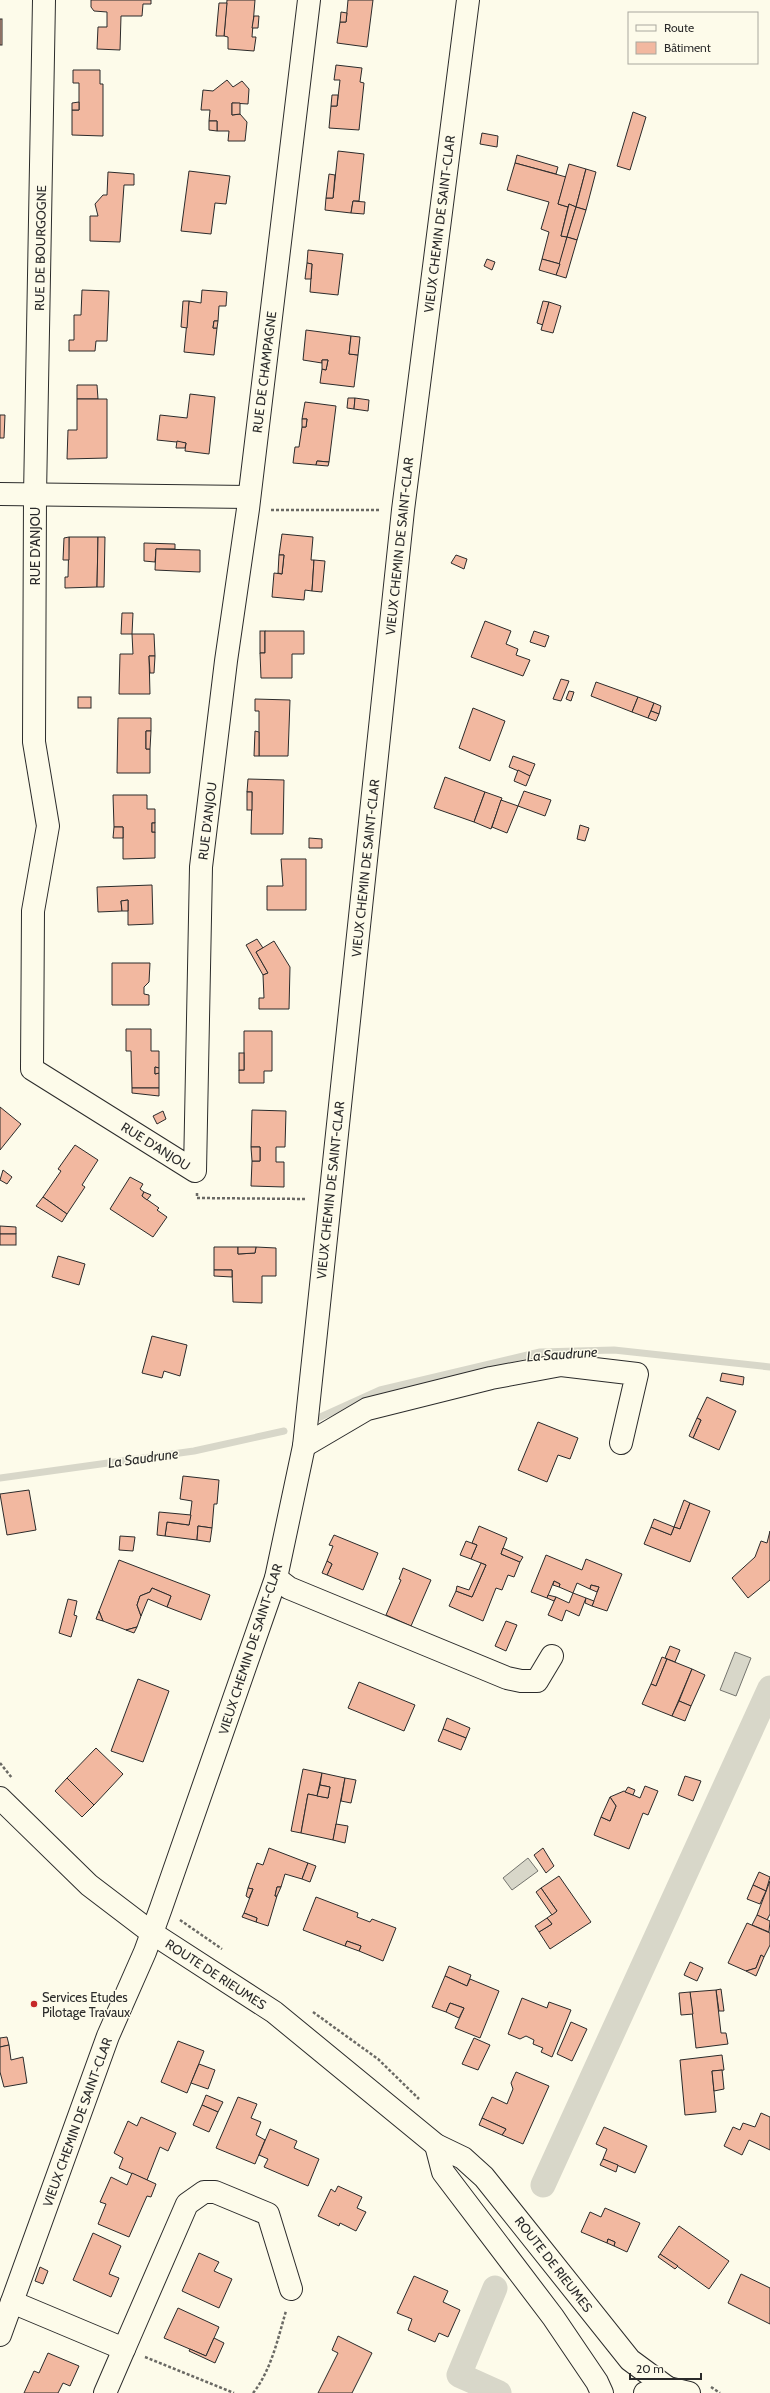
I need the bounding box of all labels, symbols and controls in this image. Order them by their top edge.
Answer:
legend [628,12,758,64]
text: Route [664,20,694,35]
text: Bâtiment [664,40,711,55]
street label: VIEUX CHEMIN DE SAINT-CLAR [420,134,458,314]
street label: RUE DE BOURGOGNE [31,185,49,311]
street label: RUE DE CHAMPAGNE [249,310,279,434]
street label: VIEUX CHEMIN DE SAINT-CLAR [382,456,416,636]
street label: RUE D'ANJOU [27,507,43,585]
street label: VIEUX CHEMIN DE SAINT-CLAR [348,778,382,958]
street label: RUE D'ANJOU [194,781,220,861]
street label: VIEUX CHEMIN DE SAINT-CLAR [313,1100,347,1280]
street label: RUE D'ANJOU [119,1118,193,1174]
water label: La Saudrune [526,1343,599,1365]
water label: La Saudrune [107,1444,180,1472]
street label: VIEUX CHEMIN DE SAINT-CLAR [215,1561,285,1736]
street label: ROUTE DE RIEUMES [163,1935,270,2013]
place label: Services Etudes Pilotage Travaux [42,1989,131,2020]
marker: Services Etudes Pilotage Travaux [29,1999,39,2009]
street label: VIEUX CHEMIN DE SAINT-CLAR [39,2035,115,2209]
street label: ROUTE DE RIEUMES [512,2213,597,2315]
scale bar [630,2355,701,2381]
text: 20 m [636,2361,664,2376]

